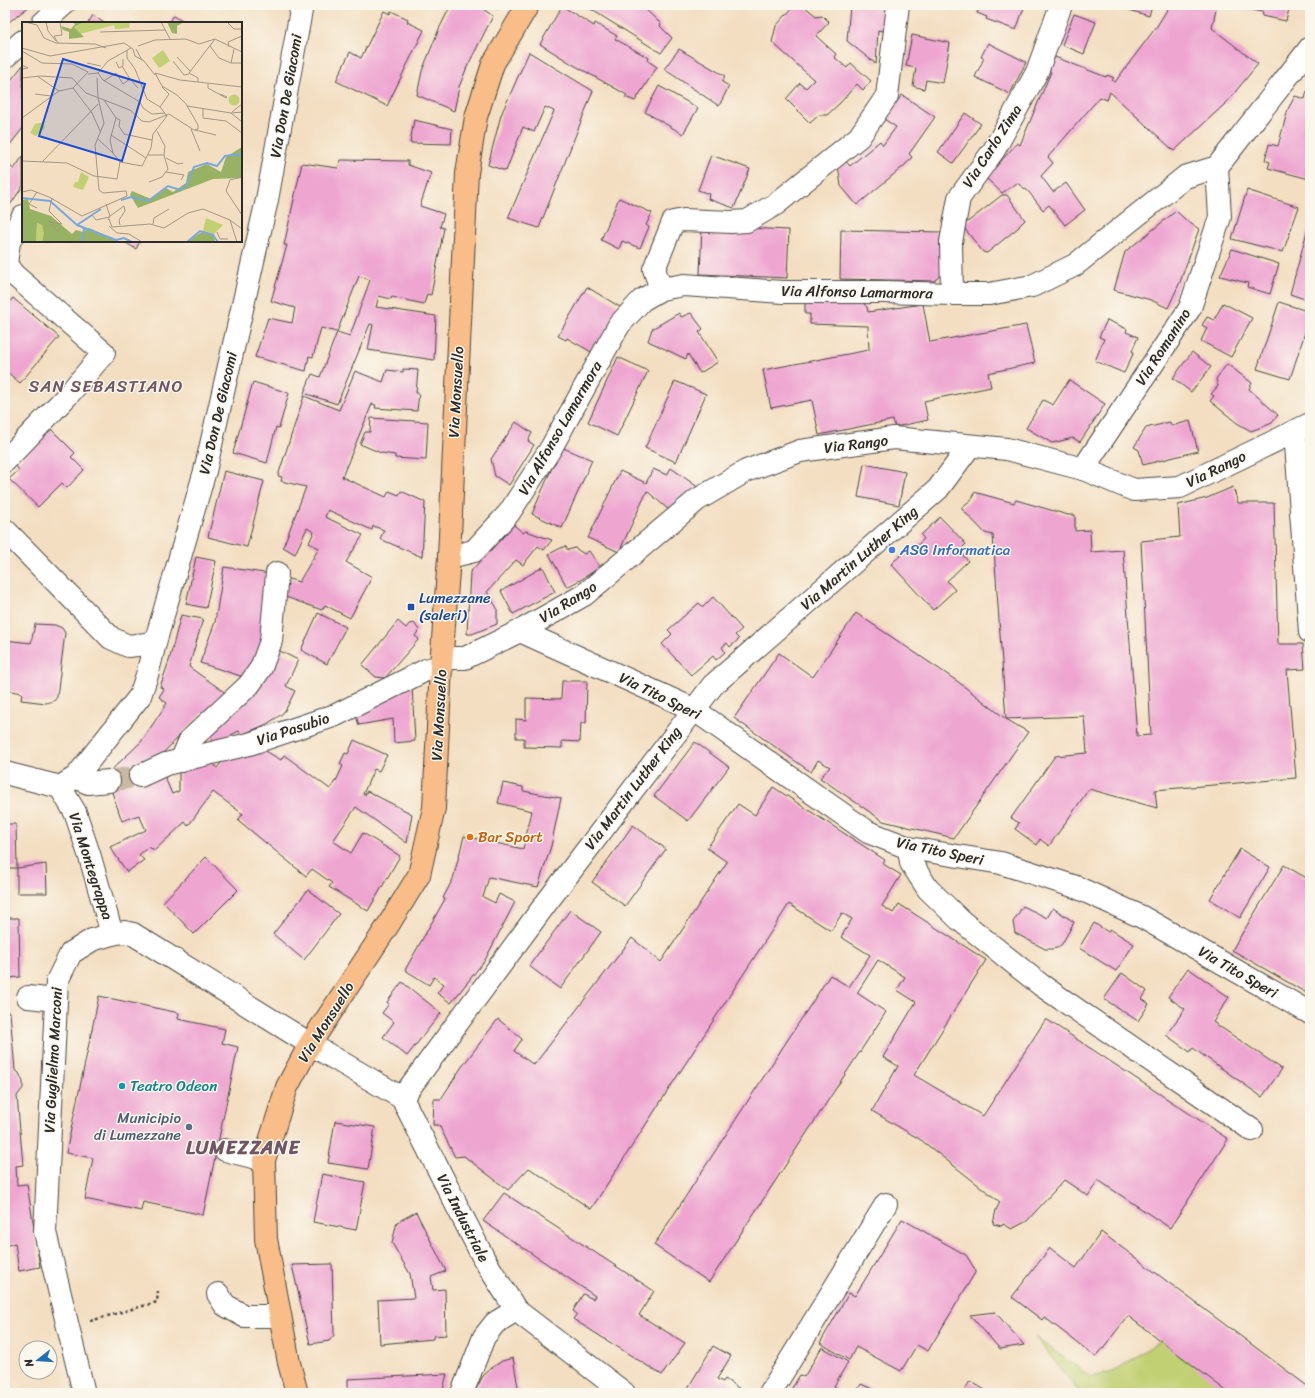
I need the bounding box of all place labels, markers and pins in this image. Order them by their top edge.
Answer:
place label: ASG Informatica [899,537,1011,563]
marker: ASG Informatica [887,545,897,555]
place label: Lumezzane (saleri) [419,585,491,628]
marker: Lumezzane (saleri) [406,602,416,612]
place label: Bar Sport [478,824,543,850]
marker: Bar Sport [465,832,475,842]
place label: Teatro Odeon [130,1073,217,1099]
marker: Teatro Odeon [117,1081,127,1091]
place label: Municipio di Lumezzane [94,1105,181,1148]
marker: Municipio di Lumezzane [184,1122,194,1132]

